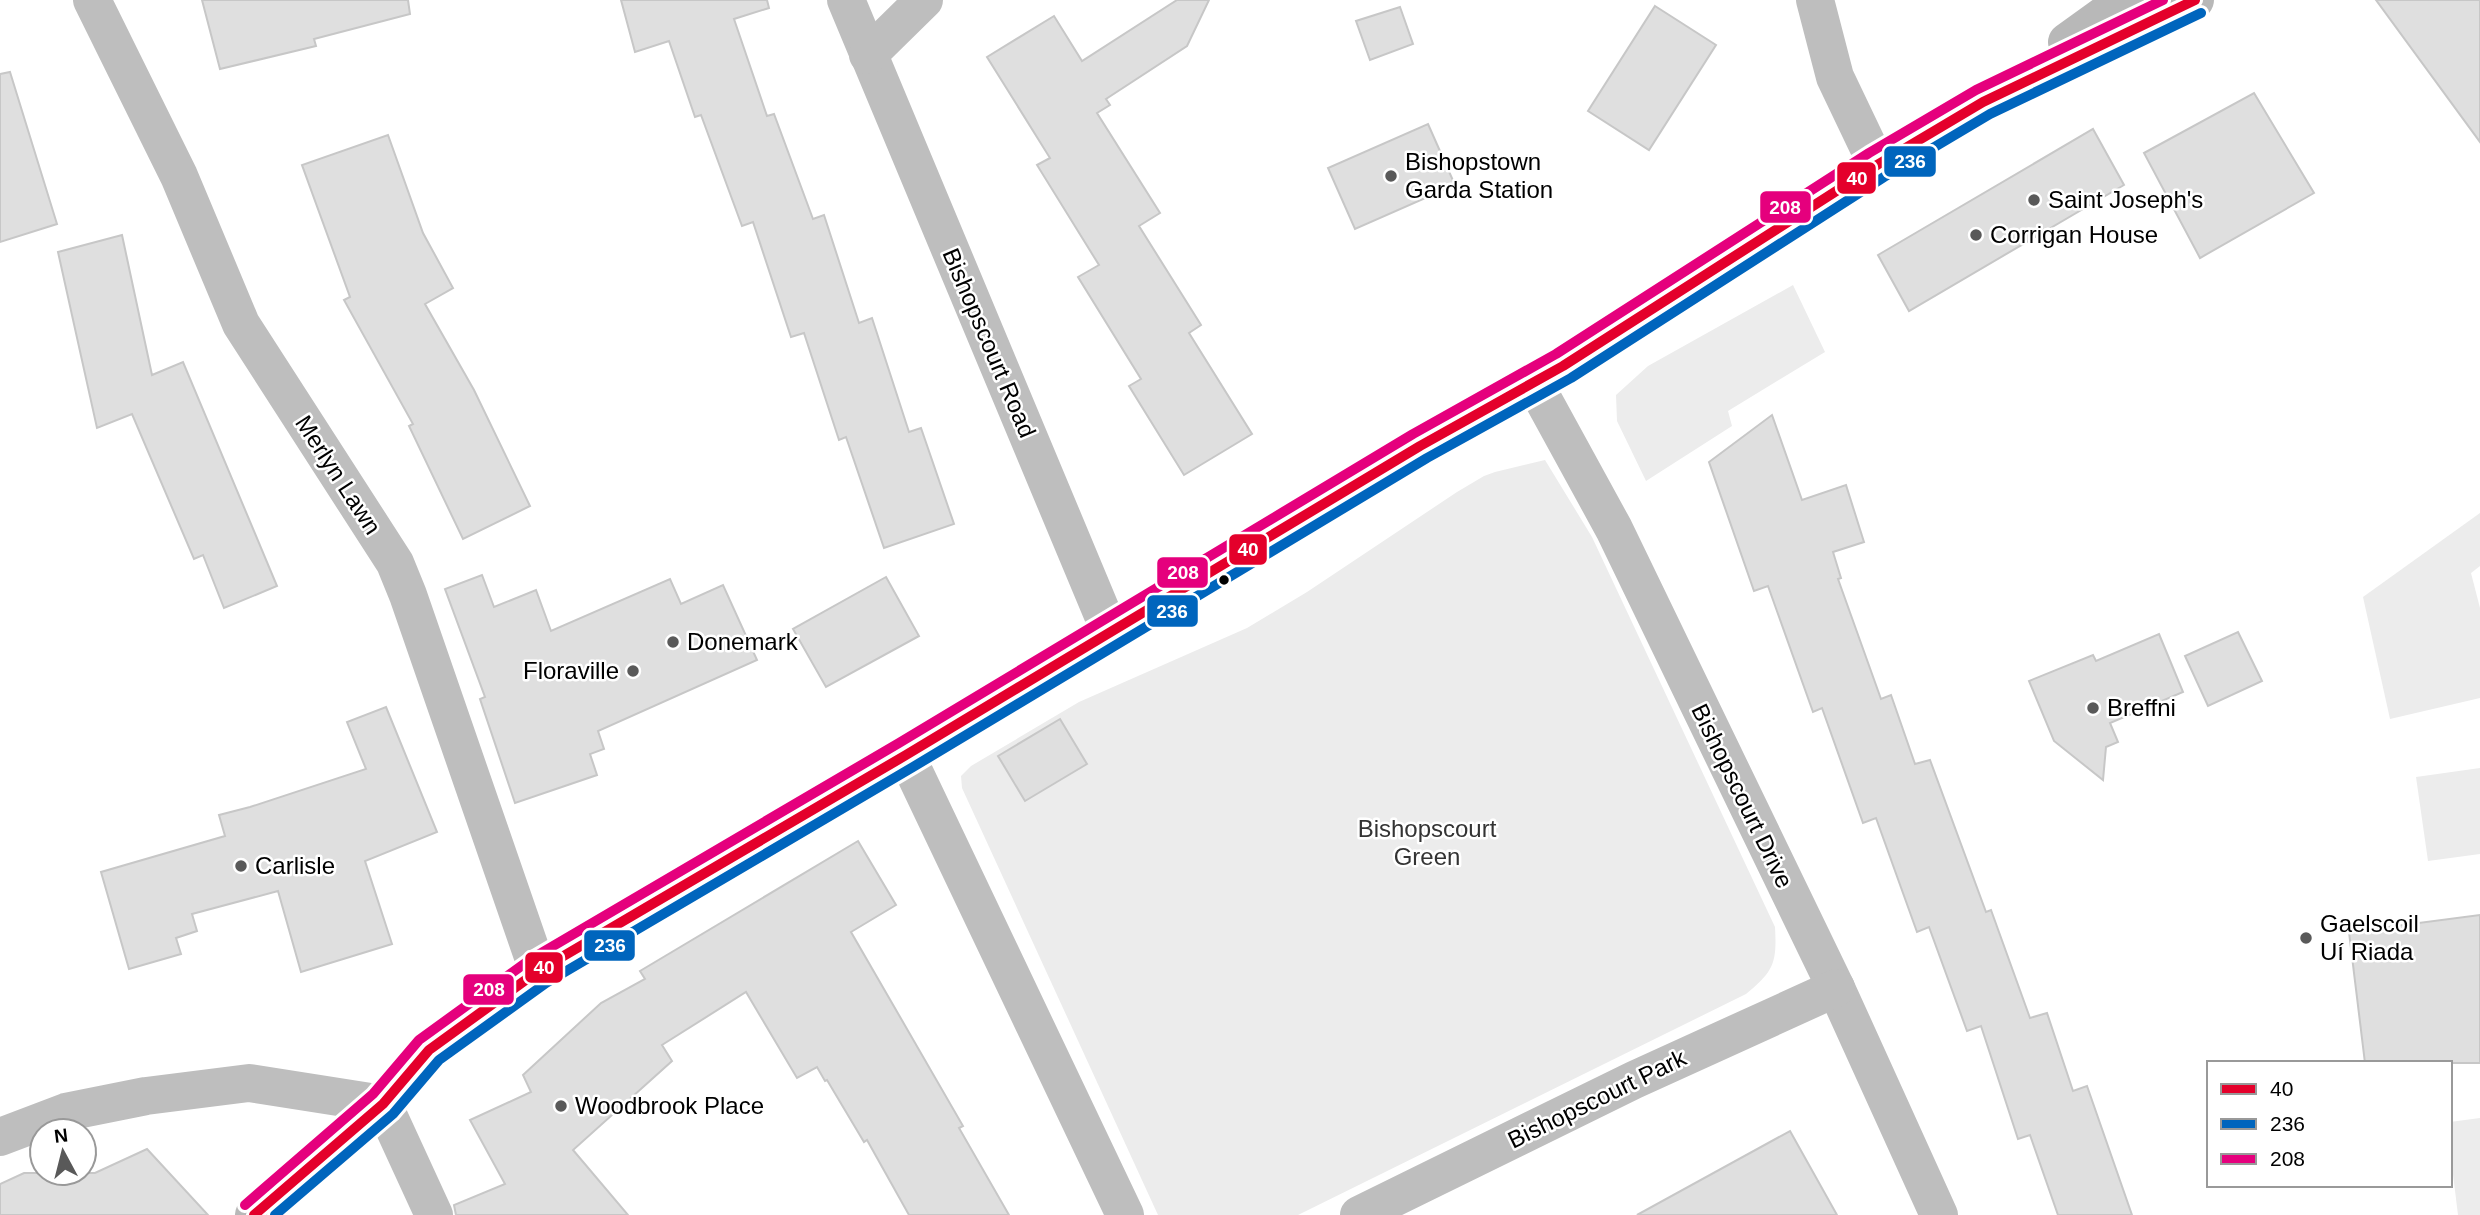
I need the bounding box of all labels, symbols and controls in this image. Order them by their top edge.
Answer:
line badge: 236 [1883,145,1937,178]
place label: Bishopstown Garda Station [1405,148,1553,203]
text: 236 [1894,151,1926,172]
line badge: 40 [1836,161,1877,195]
marker: Bishopstown Garda Station [1383,168,1399,184]
text: 40 [1846,168,1868,189]
place label: Saint Joseph's [2048,186,2203,213]
line badge: 208 [1759,190,1812,224]
marker: Saint Joseph's [2026,192,2042,208]
text: 208 [1769,197,1801,218]
place label: Corrigan House [1990,221,2158,248]
marker: Corrigan House [1968,227,1984,243]
street label: Bishopscourt Road [937,244,1042,441]
street label: Merlyn Lawn [290,410,387,539]
line badge: 40 [1228,533,1268,566]
text: 40 [1237,539,1259,560]
line badge: 208 [1156,556,1209,589]
text: 208 [1167,562,1199,583]
unlabelled marker [1217,573,1231,587]
line badge: 236 [1146,594,1199,628]
text: 236 [1156,601,1188,622]
place label: Donemark [687,628,799,655]
marker: Donemark [665,634,681,650]
place label: Floraville [523,657,619,684]
marker: Floraville [625,663,641,679]
place label: Breffni [2107,694,2176,721]
street label: Bishopscourt Drive [1686,699,1799,892]
marker: Breffni [2085,700,2101,716]
park label: Bishopscourt Green [1358,815,1497,870]
place label: Carlisle [255,852,335,879]
marker: Carlisle [233,858,249,874]
place label: Gaelscoil Uí Riada [2320,910,2419,965]
line badge: 236 [583,929,636,962]
marker: Gaelscoil Uí Riada [2298,930,2314,946]
text: 236 [594,935,626,956]
line badge: 40 [524,951,564,984]
text: 40 [533,957,555,978]
line badge: 208 [462,973,515,1006]
text: 208 [473,979,505,1000]
street label: Bishopscourt Park [1503,1043,1691,1153]
legend [2207,1061,2452,1187]
text: 40 [2270,1077,2293,1100]
place label: Woodbrook Place [575,1092,764,1119]
marker: Woodbrook Place [553,1098,569,1114]
text: 236 [2270,1112,2305,1135]
north arrow [28,1117,98,1187]
text: N [53,1124,69,1147]
text: 208 [2270,1147,2305,1170]

